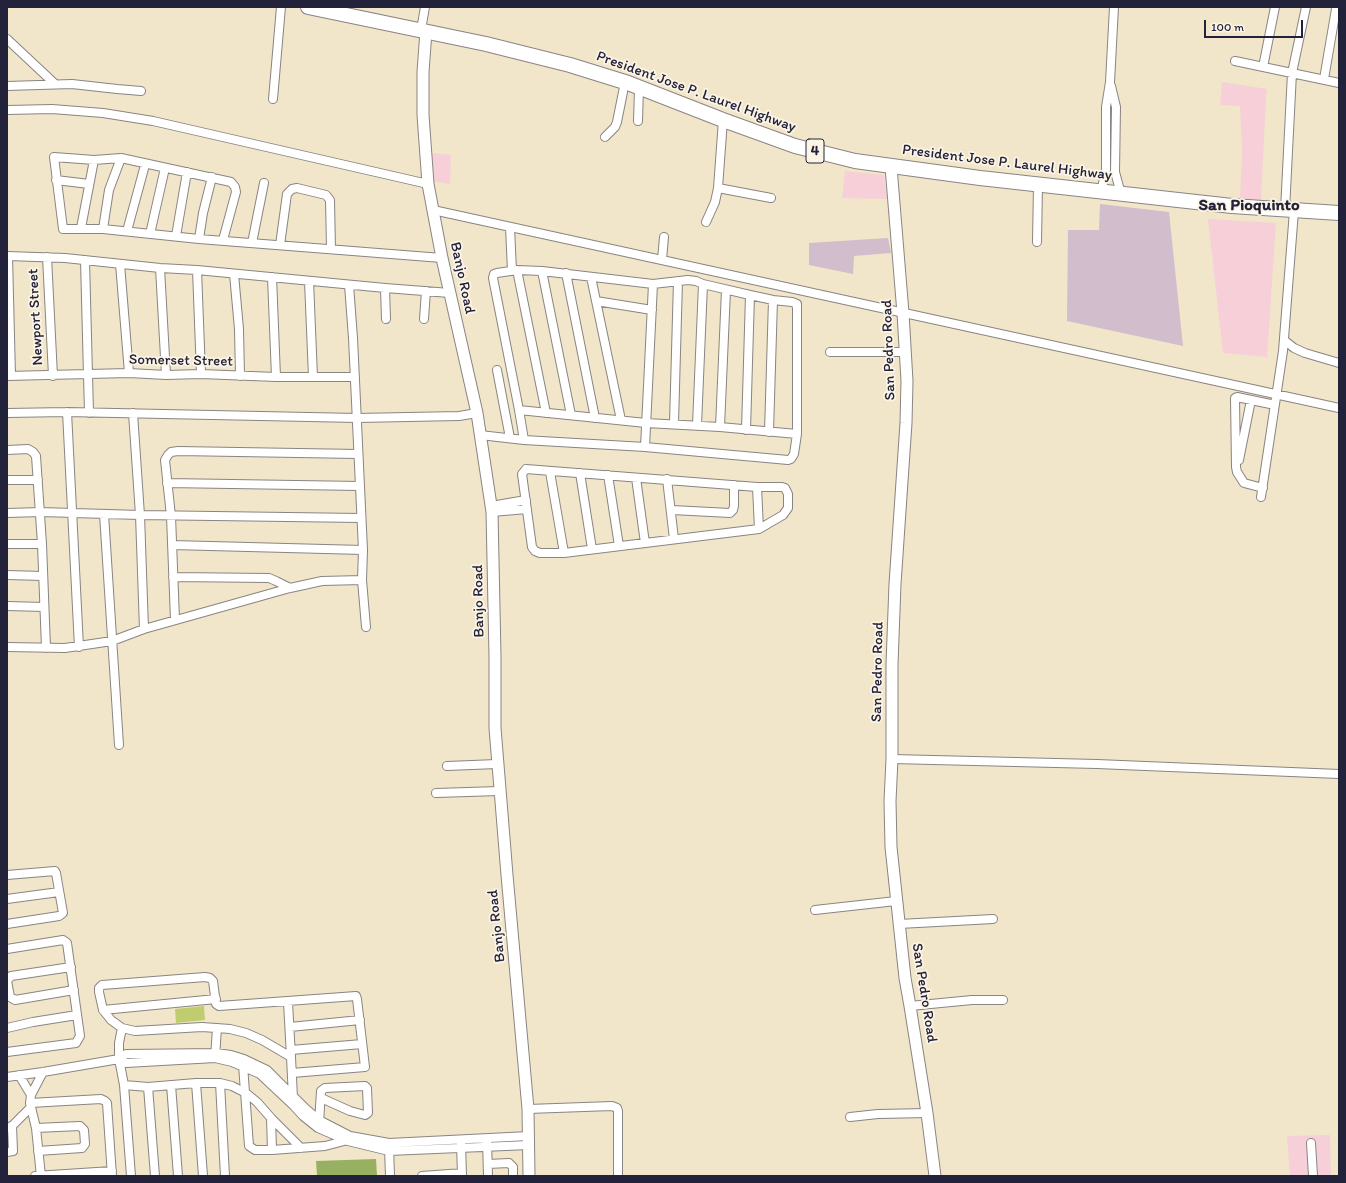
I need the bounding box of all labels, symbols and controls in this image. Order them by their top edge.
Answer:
scale bar [1206,12,1305,38]
text: 100 m [1211,20,1244,34]
street label: President Jose P. Laurel Highway [594,47,798,137]
road number: 4 [806,139,824,163]
street label: President Jose P. Laurel Highway [901,141,1113,185]
district label: San Pioquinto [1198,196,1300,216]
street label: Banjo Road [446,240,478,316]
street label: Newport Street [24,268,48,366]
street label: San Pedro Road [878,299,900,401]
street label: Somerset Street [129,351,233,371]
street label: Banjo Road [469,564,489,638]
street label: San Pedro Road [868,622,888,722]
street label: Banjo Road [484,889,510,963]
street label: San Pedro Road [907,942,941,1044]

